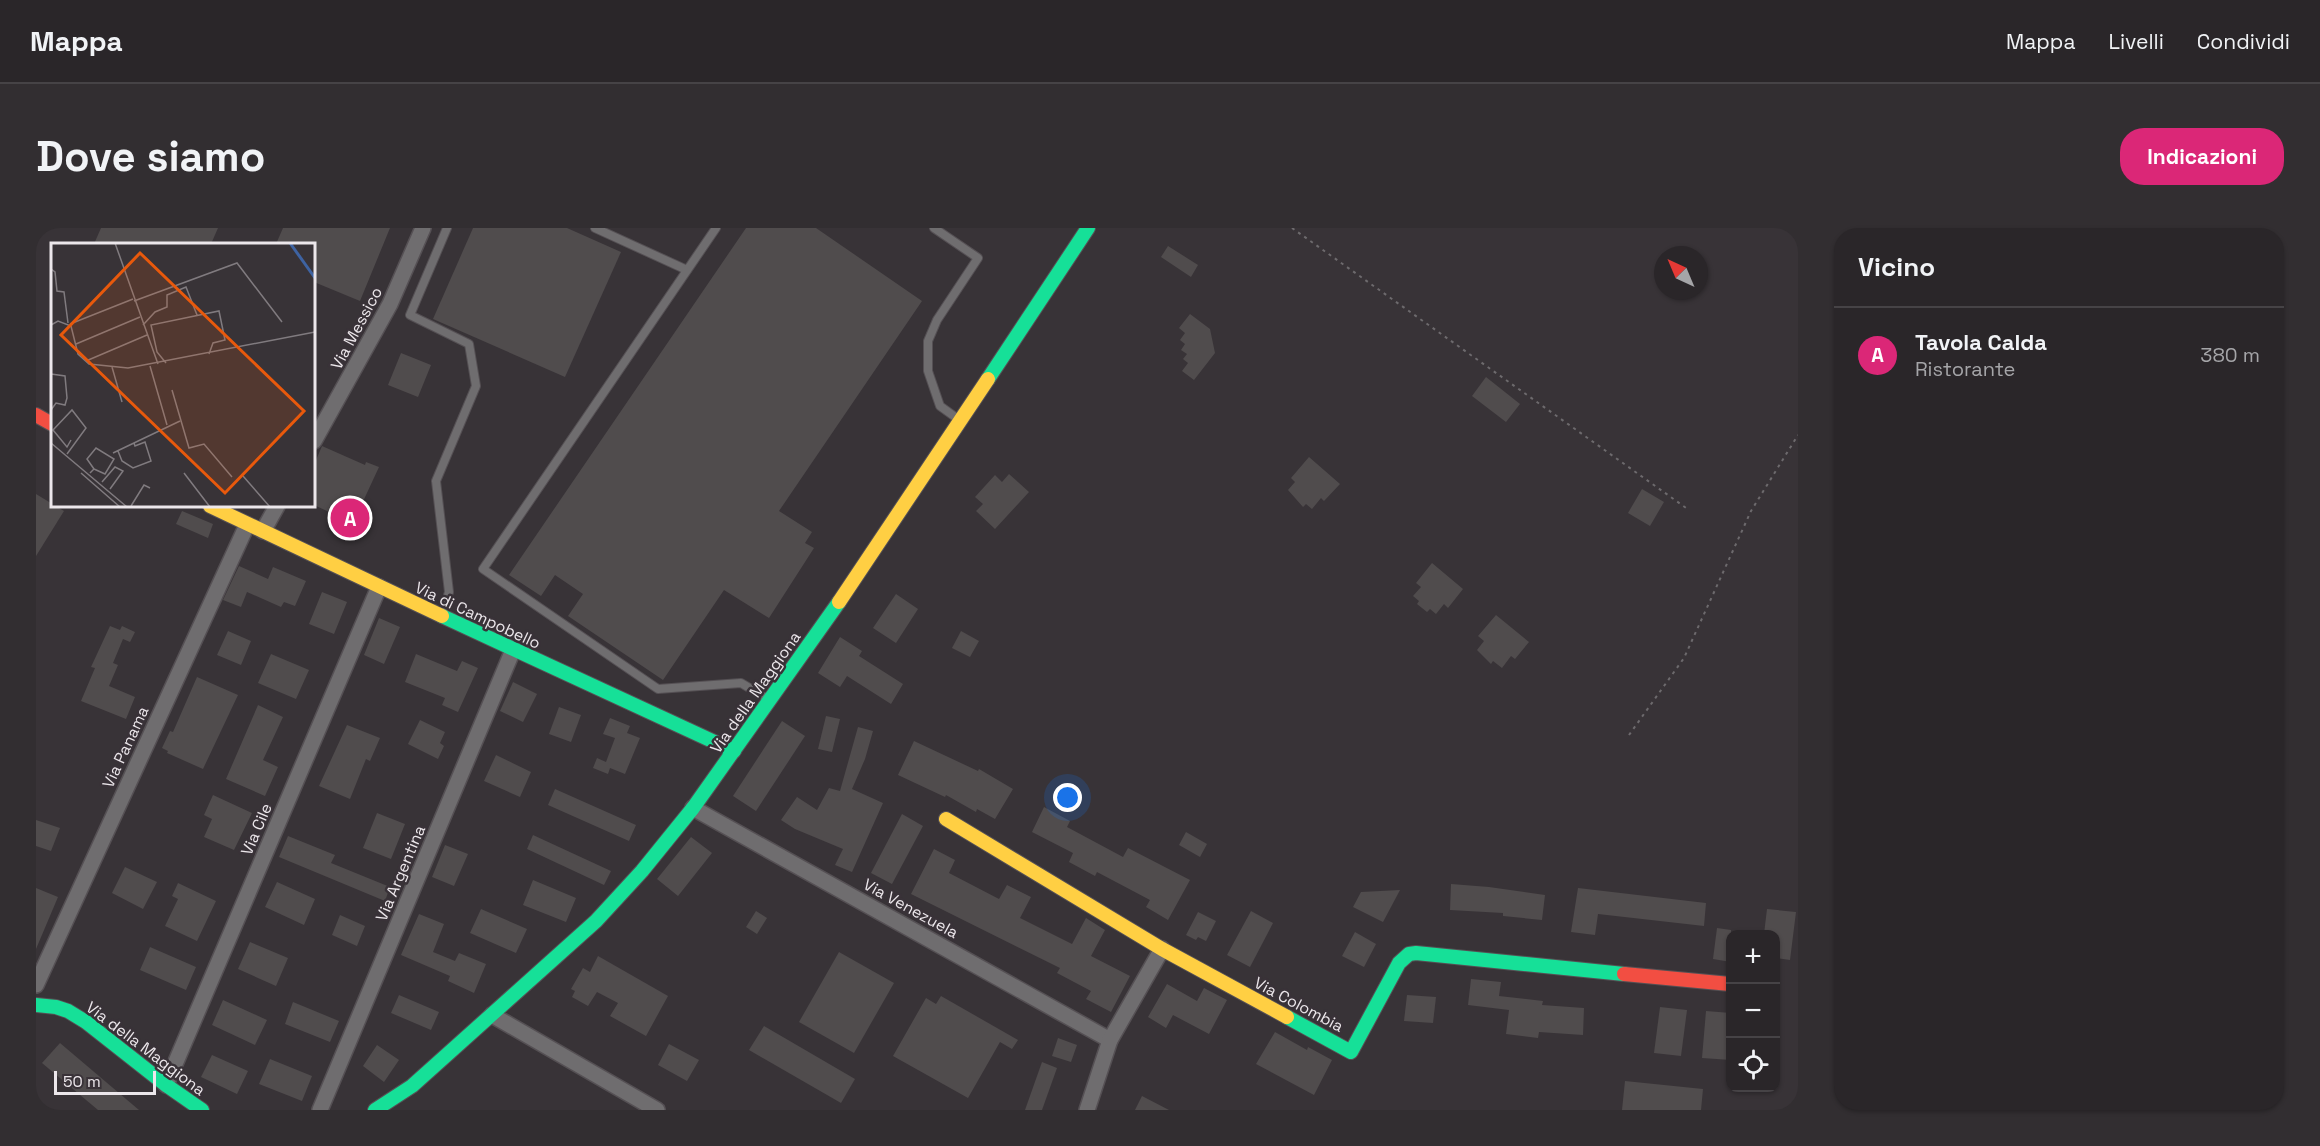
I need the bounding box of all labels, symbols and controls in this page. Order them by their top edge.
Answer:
text: Mappa [30,23,123,59]
text: Mappa [2006,28,2075,55]
text: Livelli [2108,28,2164,55]
text: Condividi [2197,28,2290,55]
button: Indicazioni [2120,128,2284,185]
text: Dove siamo [36,130,265,183]
inset map [51,243,315,507]
north arrow [1654,246,1708,300]
text: Vicino [1858,250,1935,284]
street label: Via Messico [326,283,387,373]
text: Tavola Calda [1915,328,2047,356]
text: A [1871,342,1884,368]
text: 380 m [2200,342,2260,368]
text: Ristorante [1915,356,2015,382]
pin: A [330,496,370,540]
street label: Via di Campobello [412,577,544,654]
street label: Via della Maggiona [705,627,805,757]
street label: Via Panama [97,703,154,791]
your location [1053,783,1082,812]
street label: Via Cile [236,800,277,858]
street label: Via Argentina [371,822,430,924]
street label: Via Venezuela [860,874,962,943]
map controls [1726,930,1780,1092]
button: + [1726,930,1780,984]
street label: Via Colombia [1250,972,1347,1037]
button: − [1726,984,1780,1038]
street label: Via della Maggiona [82,997,210,1100]
button: locate [1726,1038,1780,1092]
scale bar [54,1068,156,1096]
text: 50 m [63,1071,101,1092]

